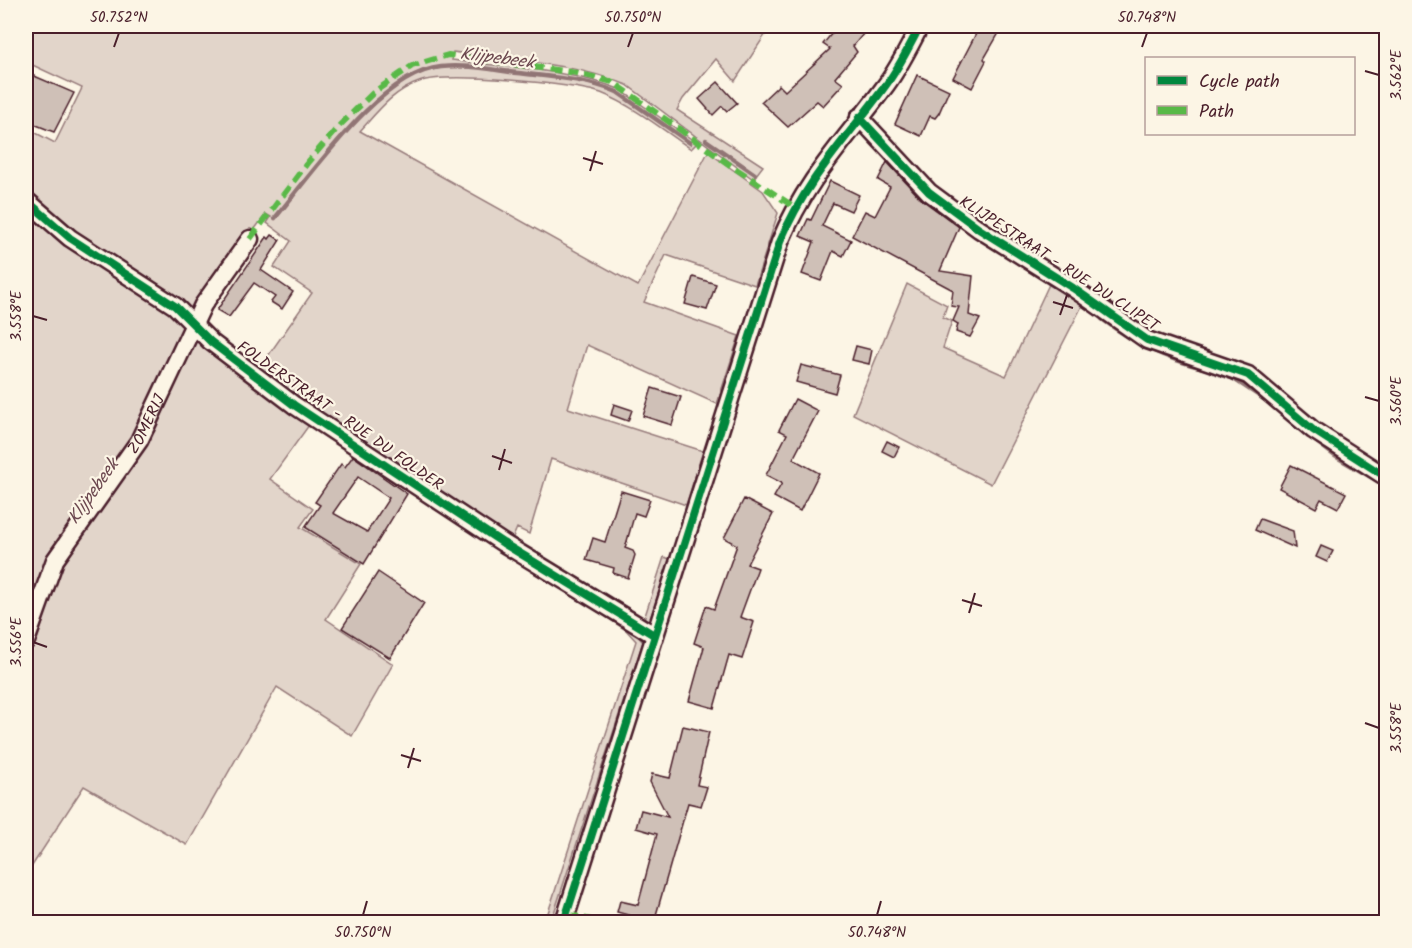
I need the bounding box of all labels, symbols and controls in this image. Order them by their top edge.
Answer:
text: 50.752°N [90,6,148,30]
text: 50.750°N [605,6,661,30]
text: 50.748°N [1118,6,1176,30]
water label: Klijpebeek [458,40,538,78]
text: 3.562°E [1385,48,1409,101]
legend [1145,57,1355,135]
text: Cycle path [1199,68,1280,97]
text: Path [1199,98,1234,127]
street label: KLIJPESTRAAT - RUE DU CLIPET [954,190,1165,339]
text: 3.558°E [5,289,29,342]
street label: FOLDERSTRAAT - RUE DU FOLDER [231,335,449,497]
text: 3.560°E [1385,375,1409,426]
street label: ZOMERIJ [121,390,172,459]
water label: Klijpebeek [61,451,129,531]
text: 3.556°E [5,616,29,667]
text: 3.558°E [1385,701,1409,754]
text: 50.750°N [335,921,391,945]
text: 50.748°N [848,921,906,945]

